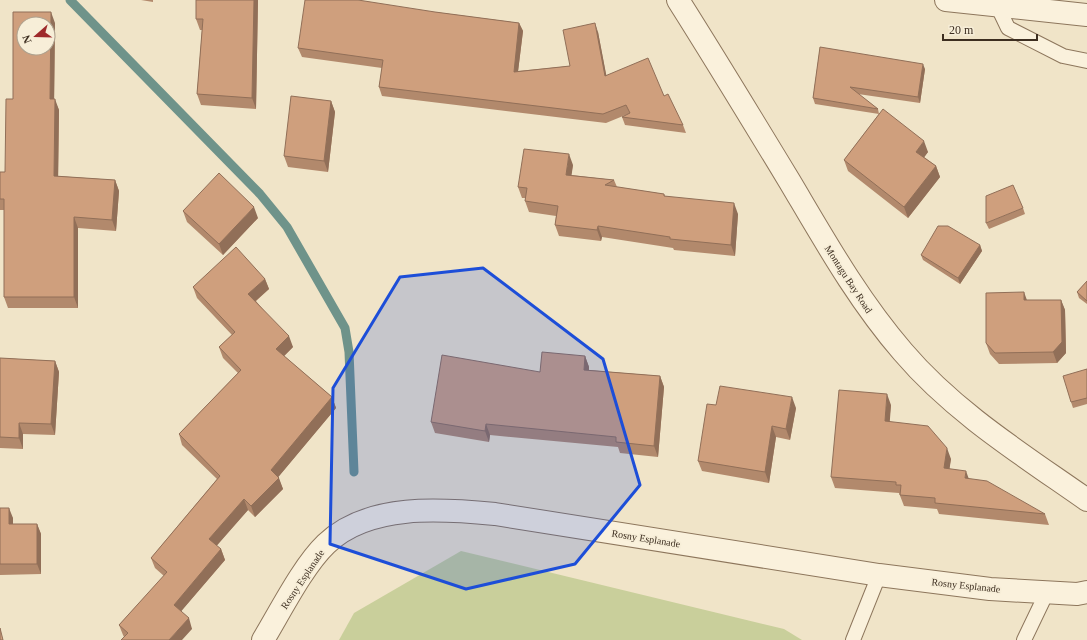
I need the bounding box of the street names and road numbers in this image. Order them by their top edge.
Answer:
street label: Montagu Bay Road [823,243,875,315]
street label: Rosny Esplanade [611,528,681,549]
street label: Rosny Esplanade [279,547,327,611]
street label: Rosny Esplanade [931,576,1001,595]

